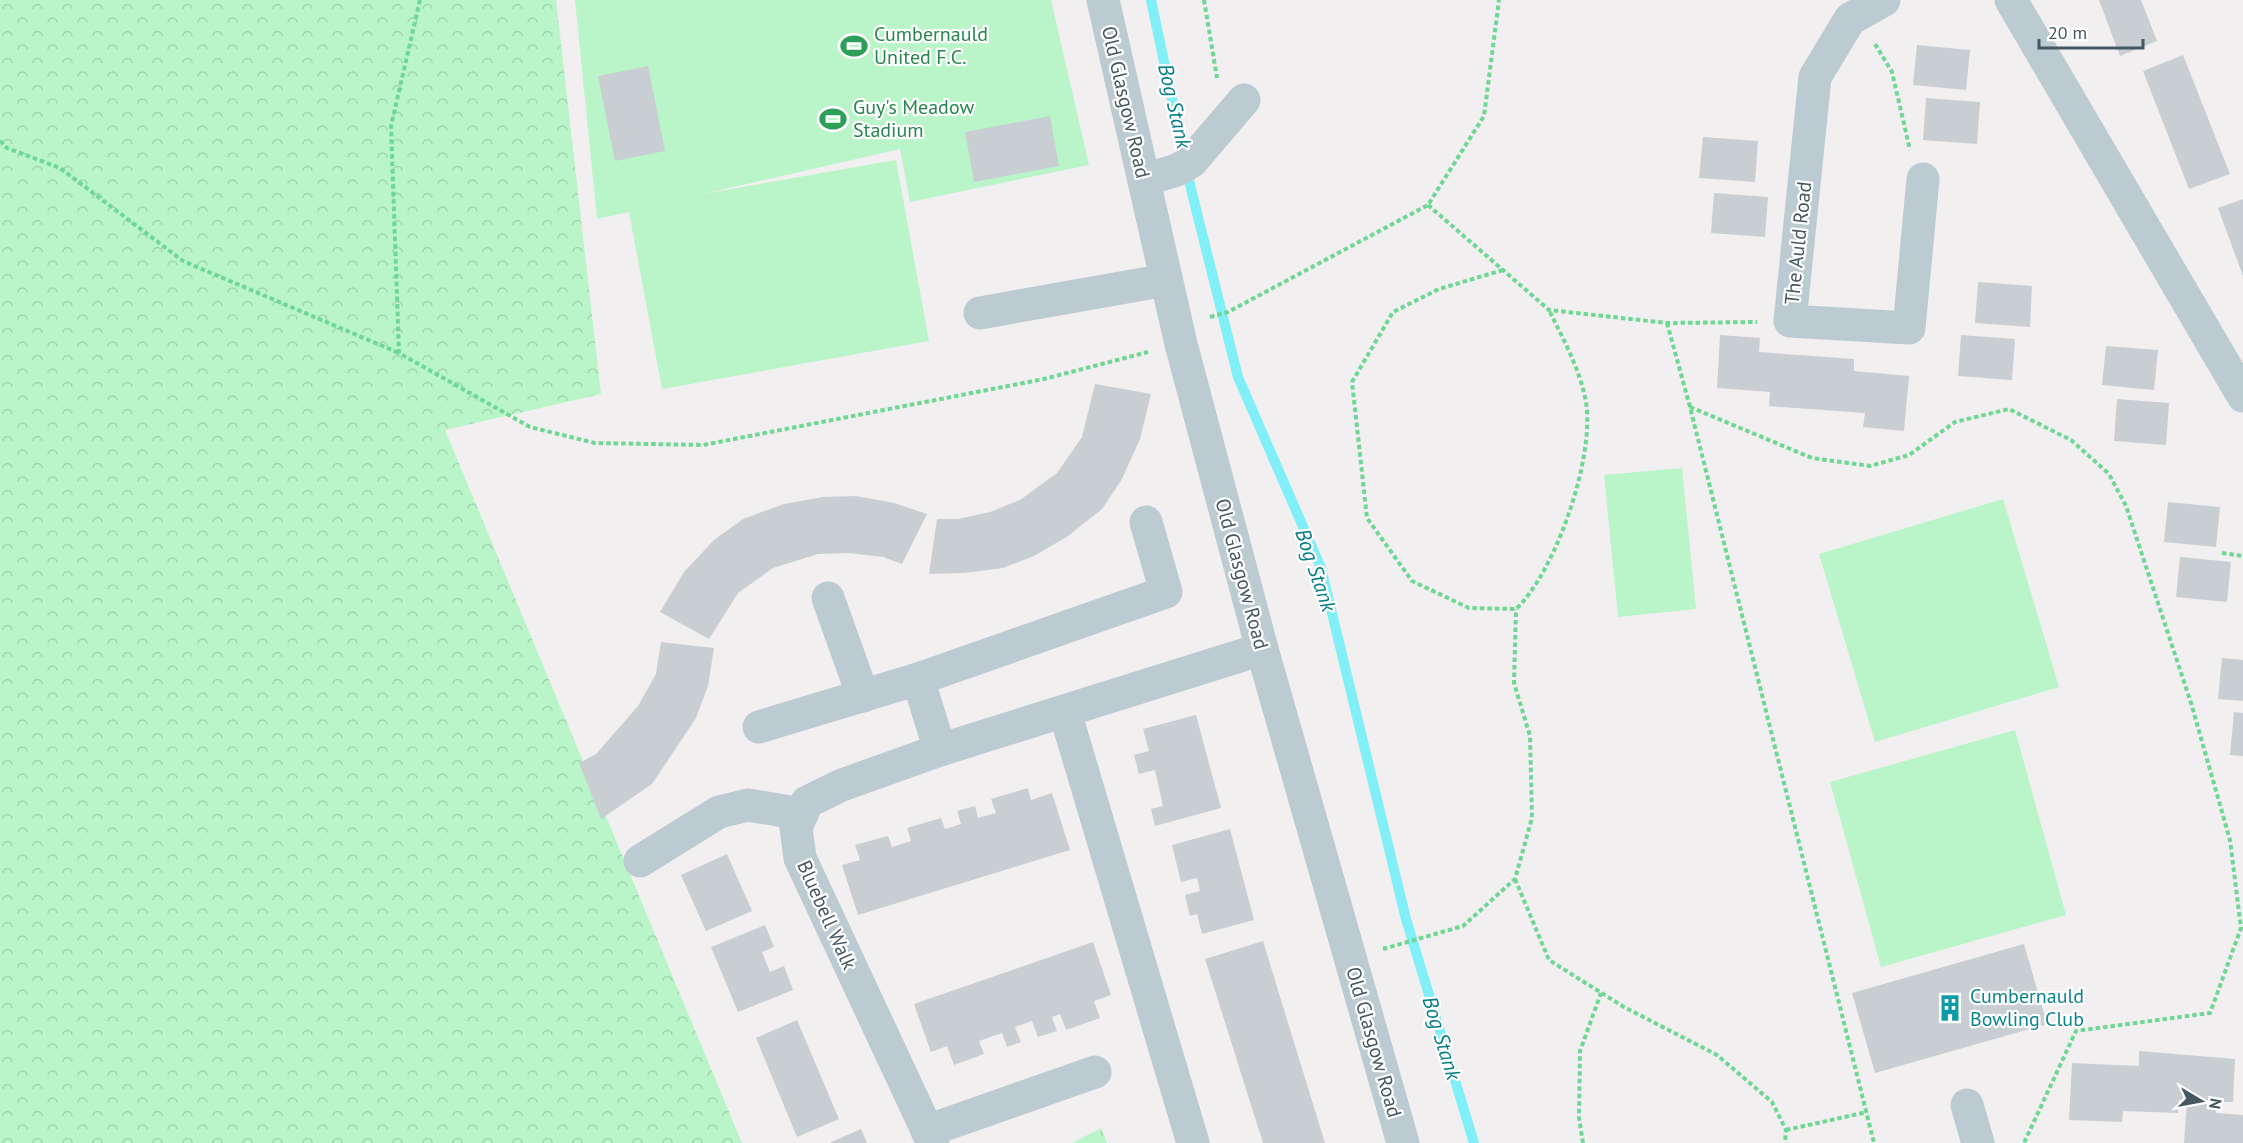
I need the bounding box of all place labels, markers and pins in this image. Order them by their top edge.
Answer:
place label: Cumbernauld United F.C. [874,21,988,70]
sports icon: Cumbernauld United F.C. [839,31,869,61]
place label: Guy's Meadow Stadium [853,94,974,143]
sports icon: Guy's Meadow Stadium [818,104,848,134]
place label: Cumbernauld Bowling Club [1970,983,2084,1032]
building icon: Cumbernauld Bowling Club [1935,993,1965,1023]

